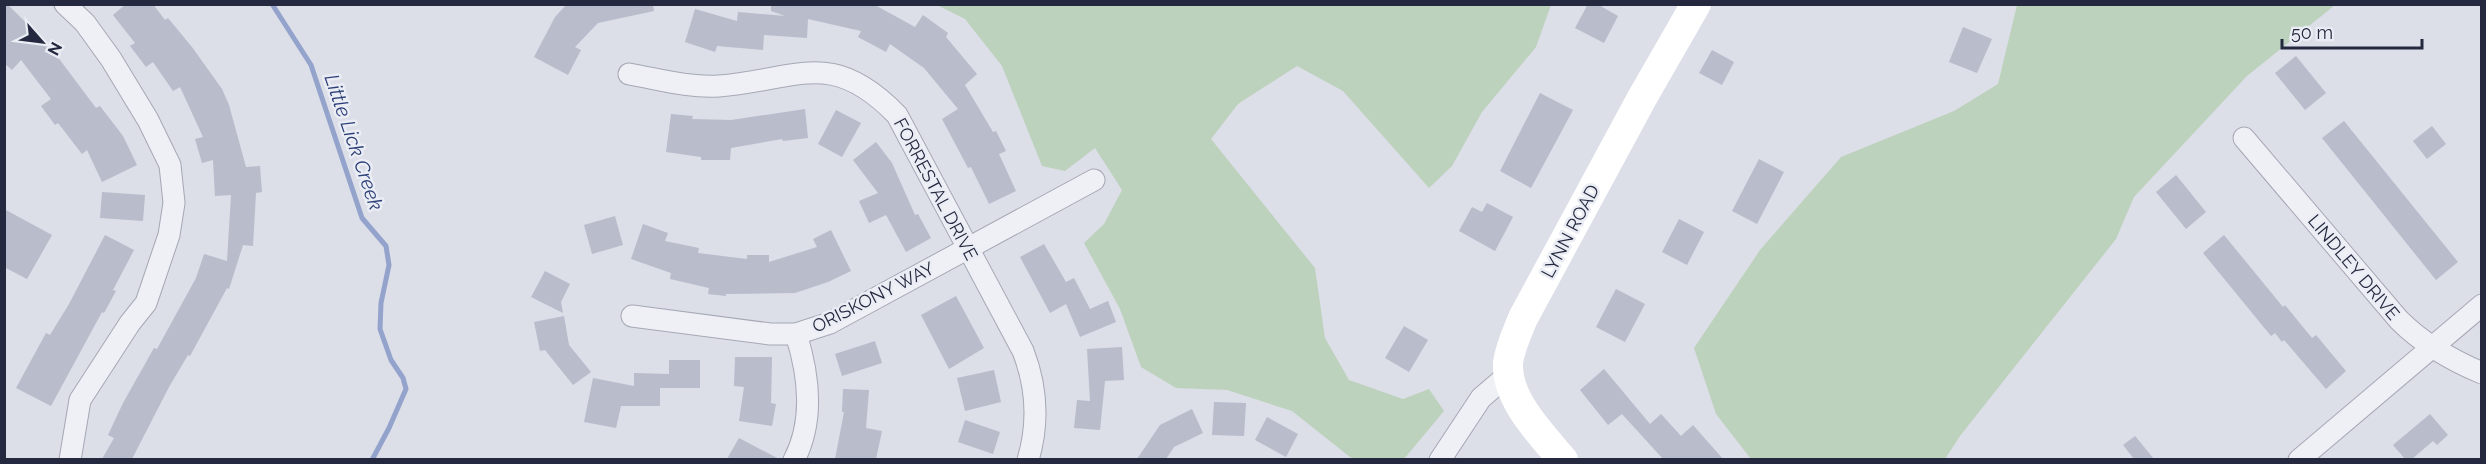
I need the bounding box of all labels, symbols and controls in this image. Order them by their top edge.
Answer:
north arrow [12,12,72,72]
scale bar [2282,12,2422,50]
text: 50 m [2291,22,2333,43]
text: N [44,39,66,59]
water label: Little Lick Creek [319,71,389,214]
street label: FORRESTAL DRIVE [890,114,982,264]
street label: LYNN ROAD [1537,181,1603,281]
street label: LINDLEY DRIVE [2304,210,2404,324]
street label: ORISKONY WAY [808,257,938,337]

